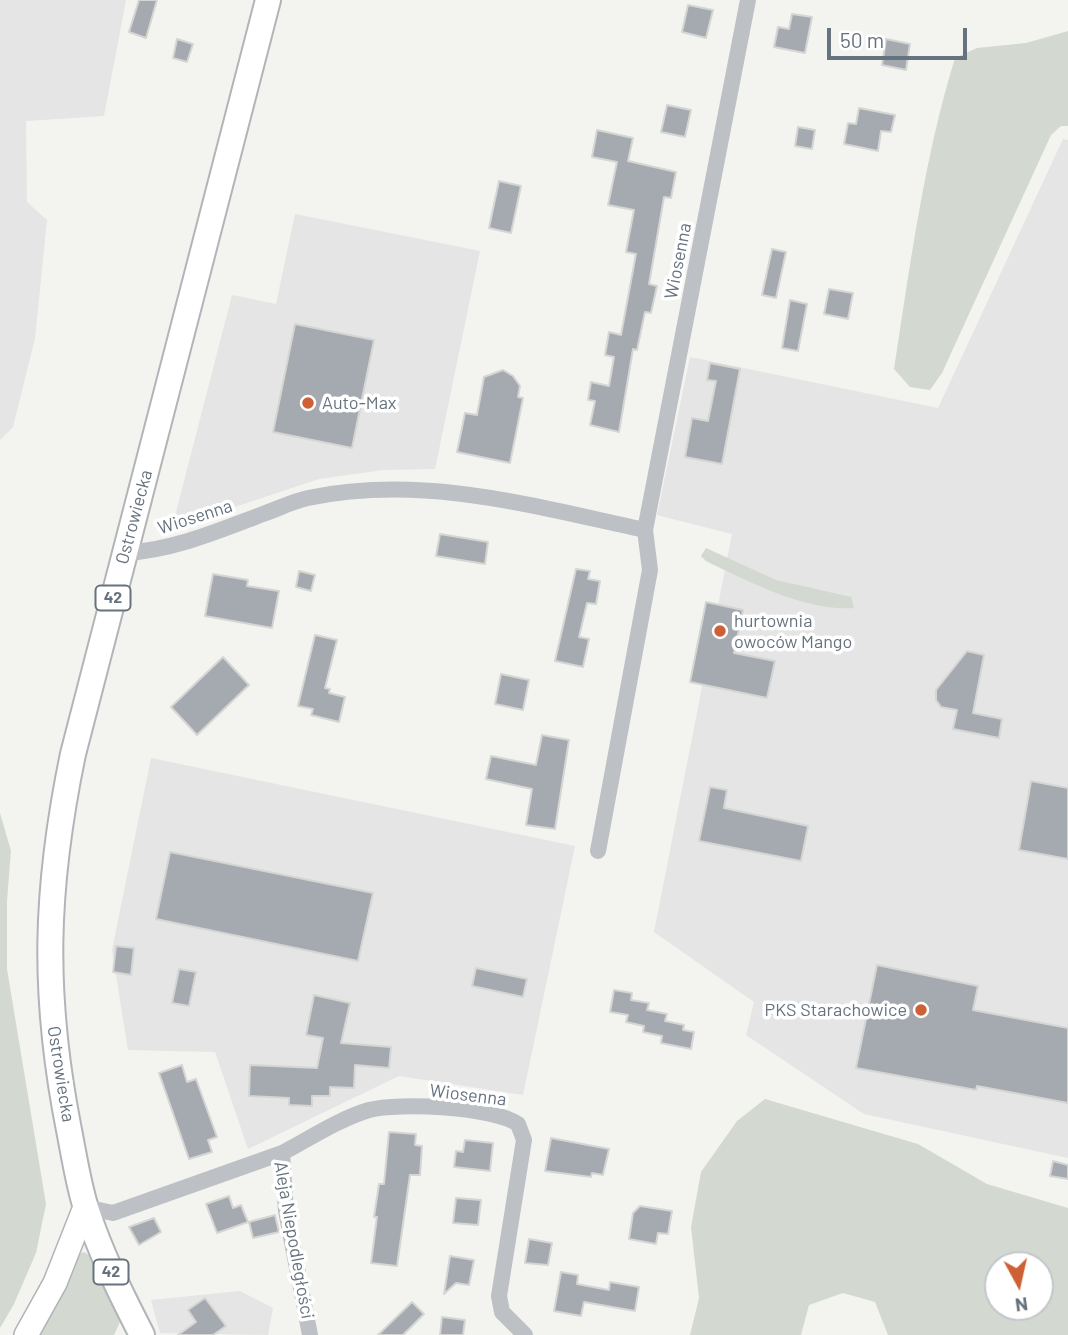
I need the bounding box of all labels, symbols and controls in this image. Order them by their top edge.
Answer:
scale bar [830,14,970,58]
text: 50 m [840,27,884,52]
street label: Wiosenna [660,221,696,301]
place label: Auto-Max [322,392,396,414]
marker: Auto-Max [300,395,316,411]
street label: Ostrowiecka [111,467,157,567]
street label: Wiosenna [155,495,235,539]
road number: 42 [96,586,130,610]
place label: hurtownia owoców Mango [734,610,852,652]
marker: hurtownia owoców Mango [712,623,728,639]
place label: PKS Starachowice [765,999,907,1021]
marker: PKS Starachowice [913,1002,929,1018]
street label: Ostrowiecka [43,1024,79,1124]
street label: Wiosenna [428,1080,508,1110]
street label: Aleja Niepodległości [270,1160,318,1320]
north arrow [984,1251,1054,1321]
road number: 42 [94,1260,128,1284]
text: N [1014,1293,1030,1318]

